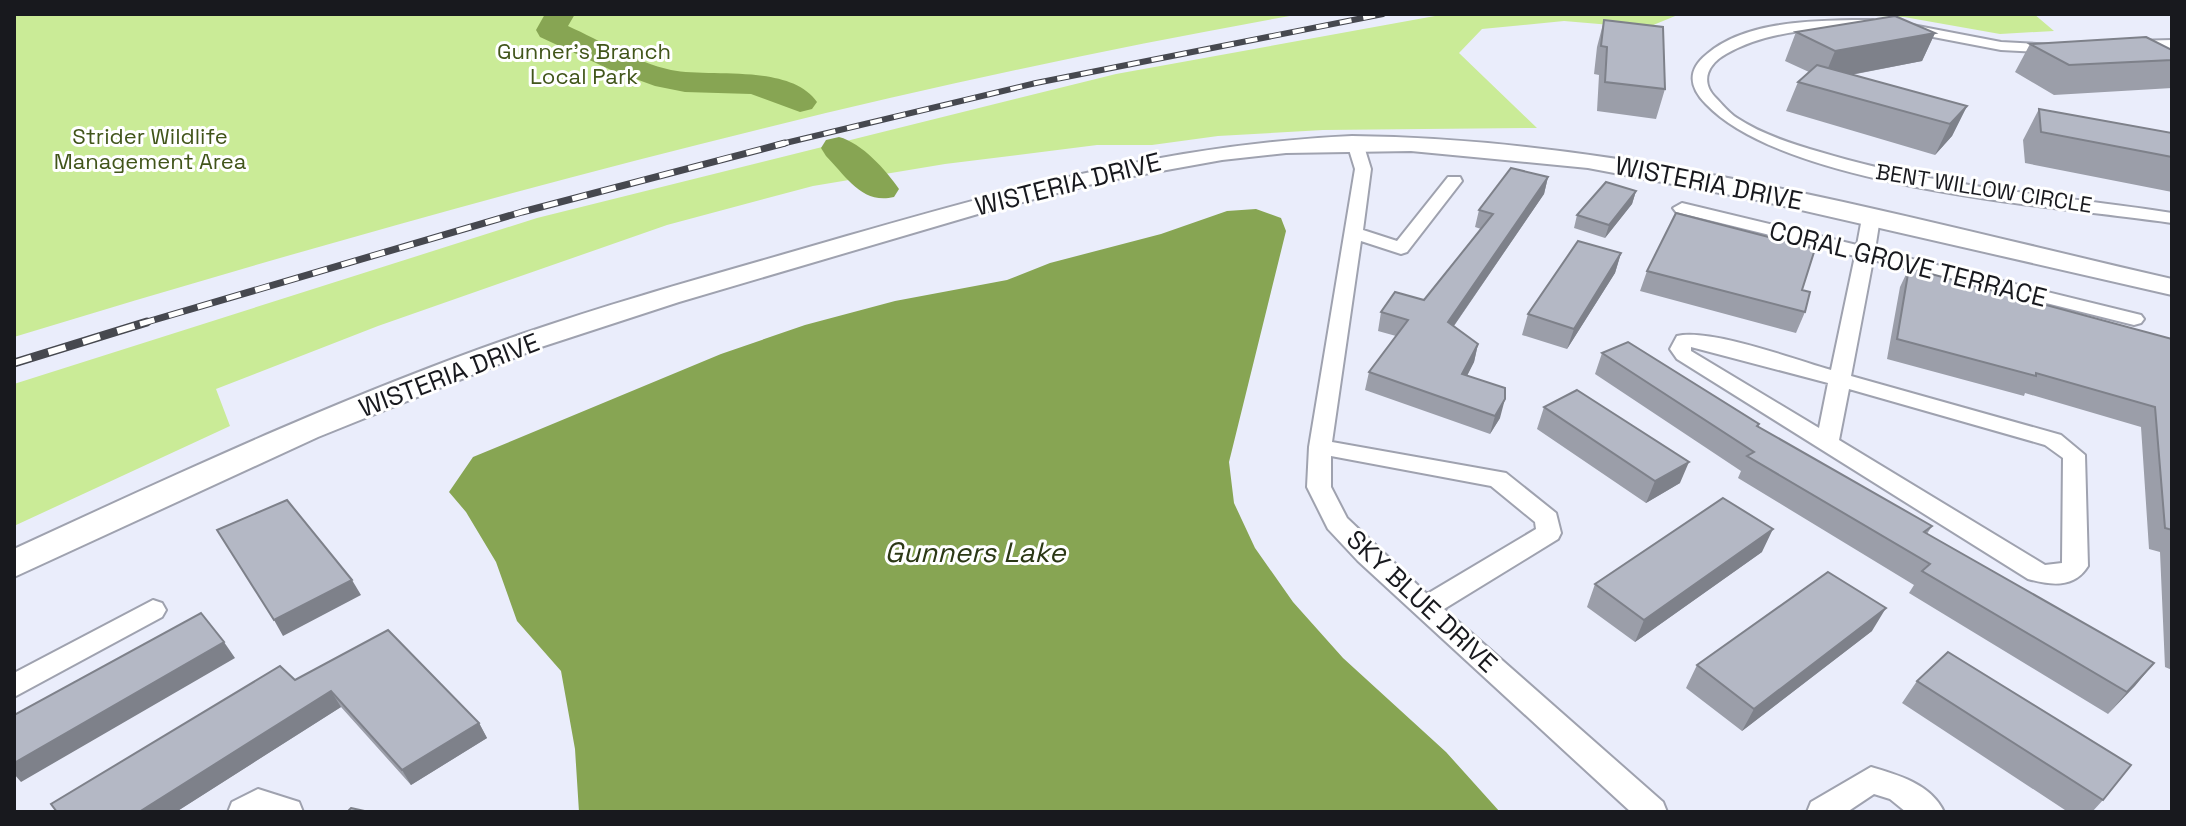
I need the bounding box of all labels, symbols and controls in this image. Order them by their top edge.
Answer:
park label: Gunner's Branch Local Park [497,37,671,90]
park label: Strider Wildlife Management Area [54,122,247,175]
street label: WISTERIA DRIVE [972,144,1164,224]
street label: WISTERIA DRIVE [1612,148,1806,218]
street label: BENT WILLOW CIRCLE [1874,157,2094,219]
street label: CORAL GROVE TERRACE [1766,213,2050,315]
street label: WISTERIA DRIVE [354,325,544,425]
street label: SKY BLUE DRIVE [1339,522,1505,680]
water label: Gunners Lake [884,534,1067,570]

